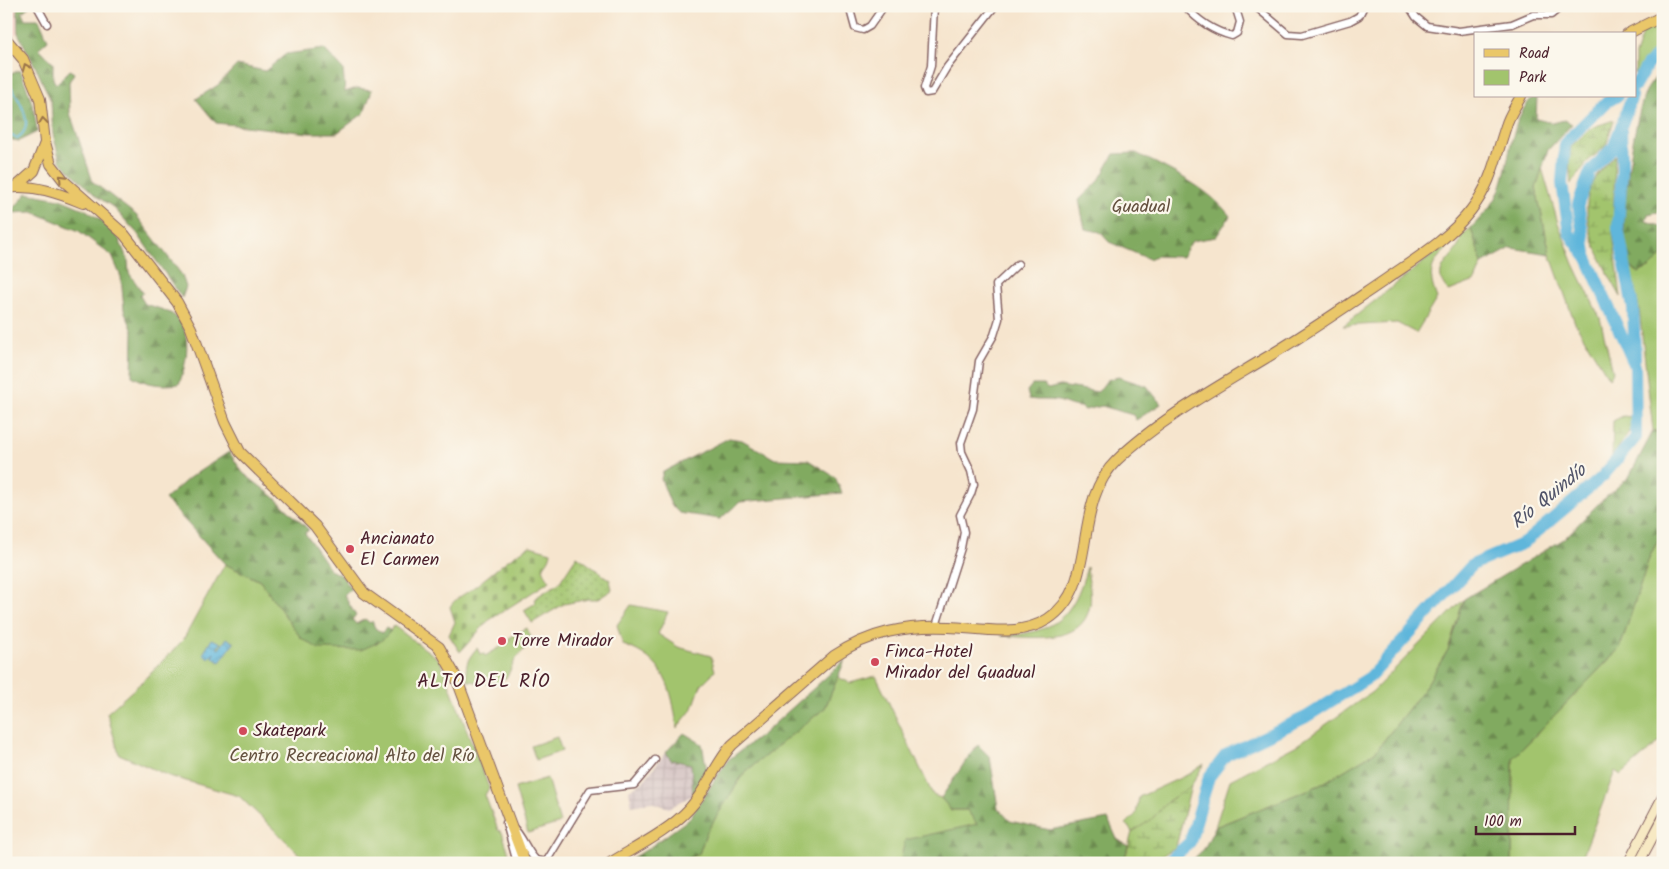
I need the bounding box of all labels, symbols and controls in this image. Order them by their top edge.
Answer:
legend [1474,32,1636,98]
text: Road [1519,42,1550,66]
one-way arrow [22,63,32,72]
text: Park [1519,66,1547,90]
one-way arrow [37,117,48,125]
one-way arrow [59,175,68,184]
park label: Guadual [1112,193,1171,222]
water label: Río Quindío [1504,456,1595,537]
place label: Ancianato El Carmen [360,525,439,575]
marker: Ancianato El Carmen [344,543,356,555]
place label: Torre Mirador [512,627,614,656]
marker: Torre Mirador [496,635,508,647]
place label: Finca-Hotel Mirador del Guadual [885,638,1036,688]
marker: Finca-Hotel Mirador del Guadual [869,656,881,668]
district label: ALTO DEL RÍO [417,667,551,697]
place label: Skatepark [253,717,327,746]
marker: Skatepark [237,725,249,737]
park label: Centro Recreacional Alto del Río [229,742,475,771]
scale bar [1476,804,1575,836]
text: 100 m [1484,810,1522,834]

